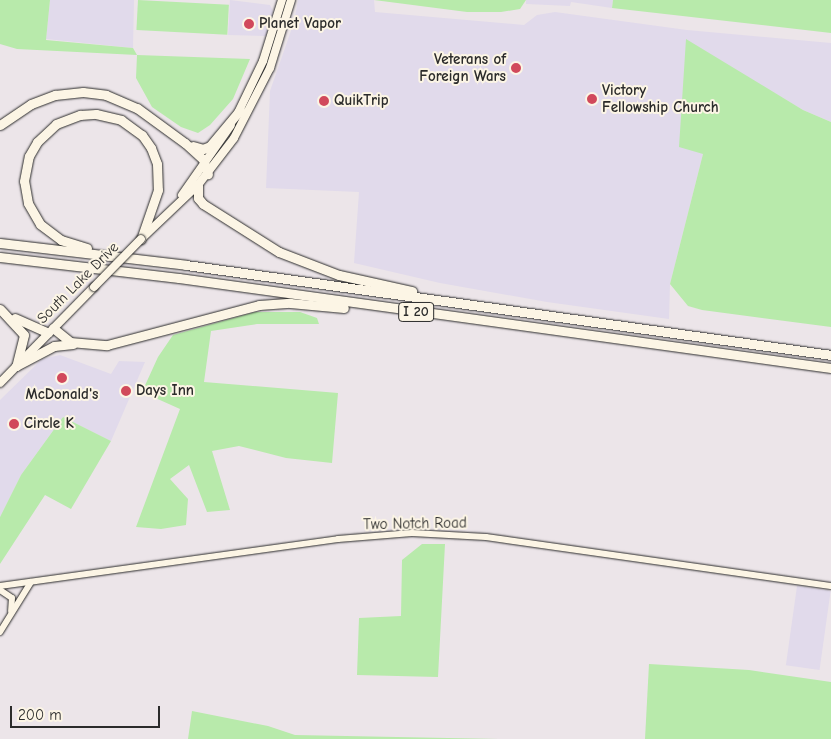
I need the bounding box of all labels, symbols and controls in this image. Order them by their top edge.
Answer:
place label: Planet Vapor [259,15,341,33]
marker: Planet Vapor [243,18,255,30]
place label: Veterans of Foreign Wars [419,50,506,85]
marker: Veterans of Foreign Wars [510,62,522,74]
place label: Victory Fellowship Church [602,81,719,116]
place label: QuikTrip [334,92,389,110]
marker: Victory Fellowship Church [586,93,598,105]
marker: QuikTrip [318,95,330,107]
street label: South Lake Drive [33,238,123,328]
road number: I 20 [397,300,435,324]
marker: McDonald's [56,372,68,384]
place label: Days Inn [136,382,194,400]
marker: Days Inn [120,385,132,397]
place label: McDonald's [26,386,98,404]
place label: Circle K [24,415,74,433]
marker: Circle K [8,418,20,430]
street label: Two Notch Road [363,514,467,534]
scale bar [12,696,162,728]
text: 200 m [18,706,62,724]

